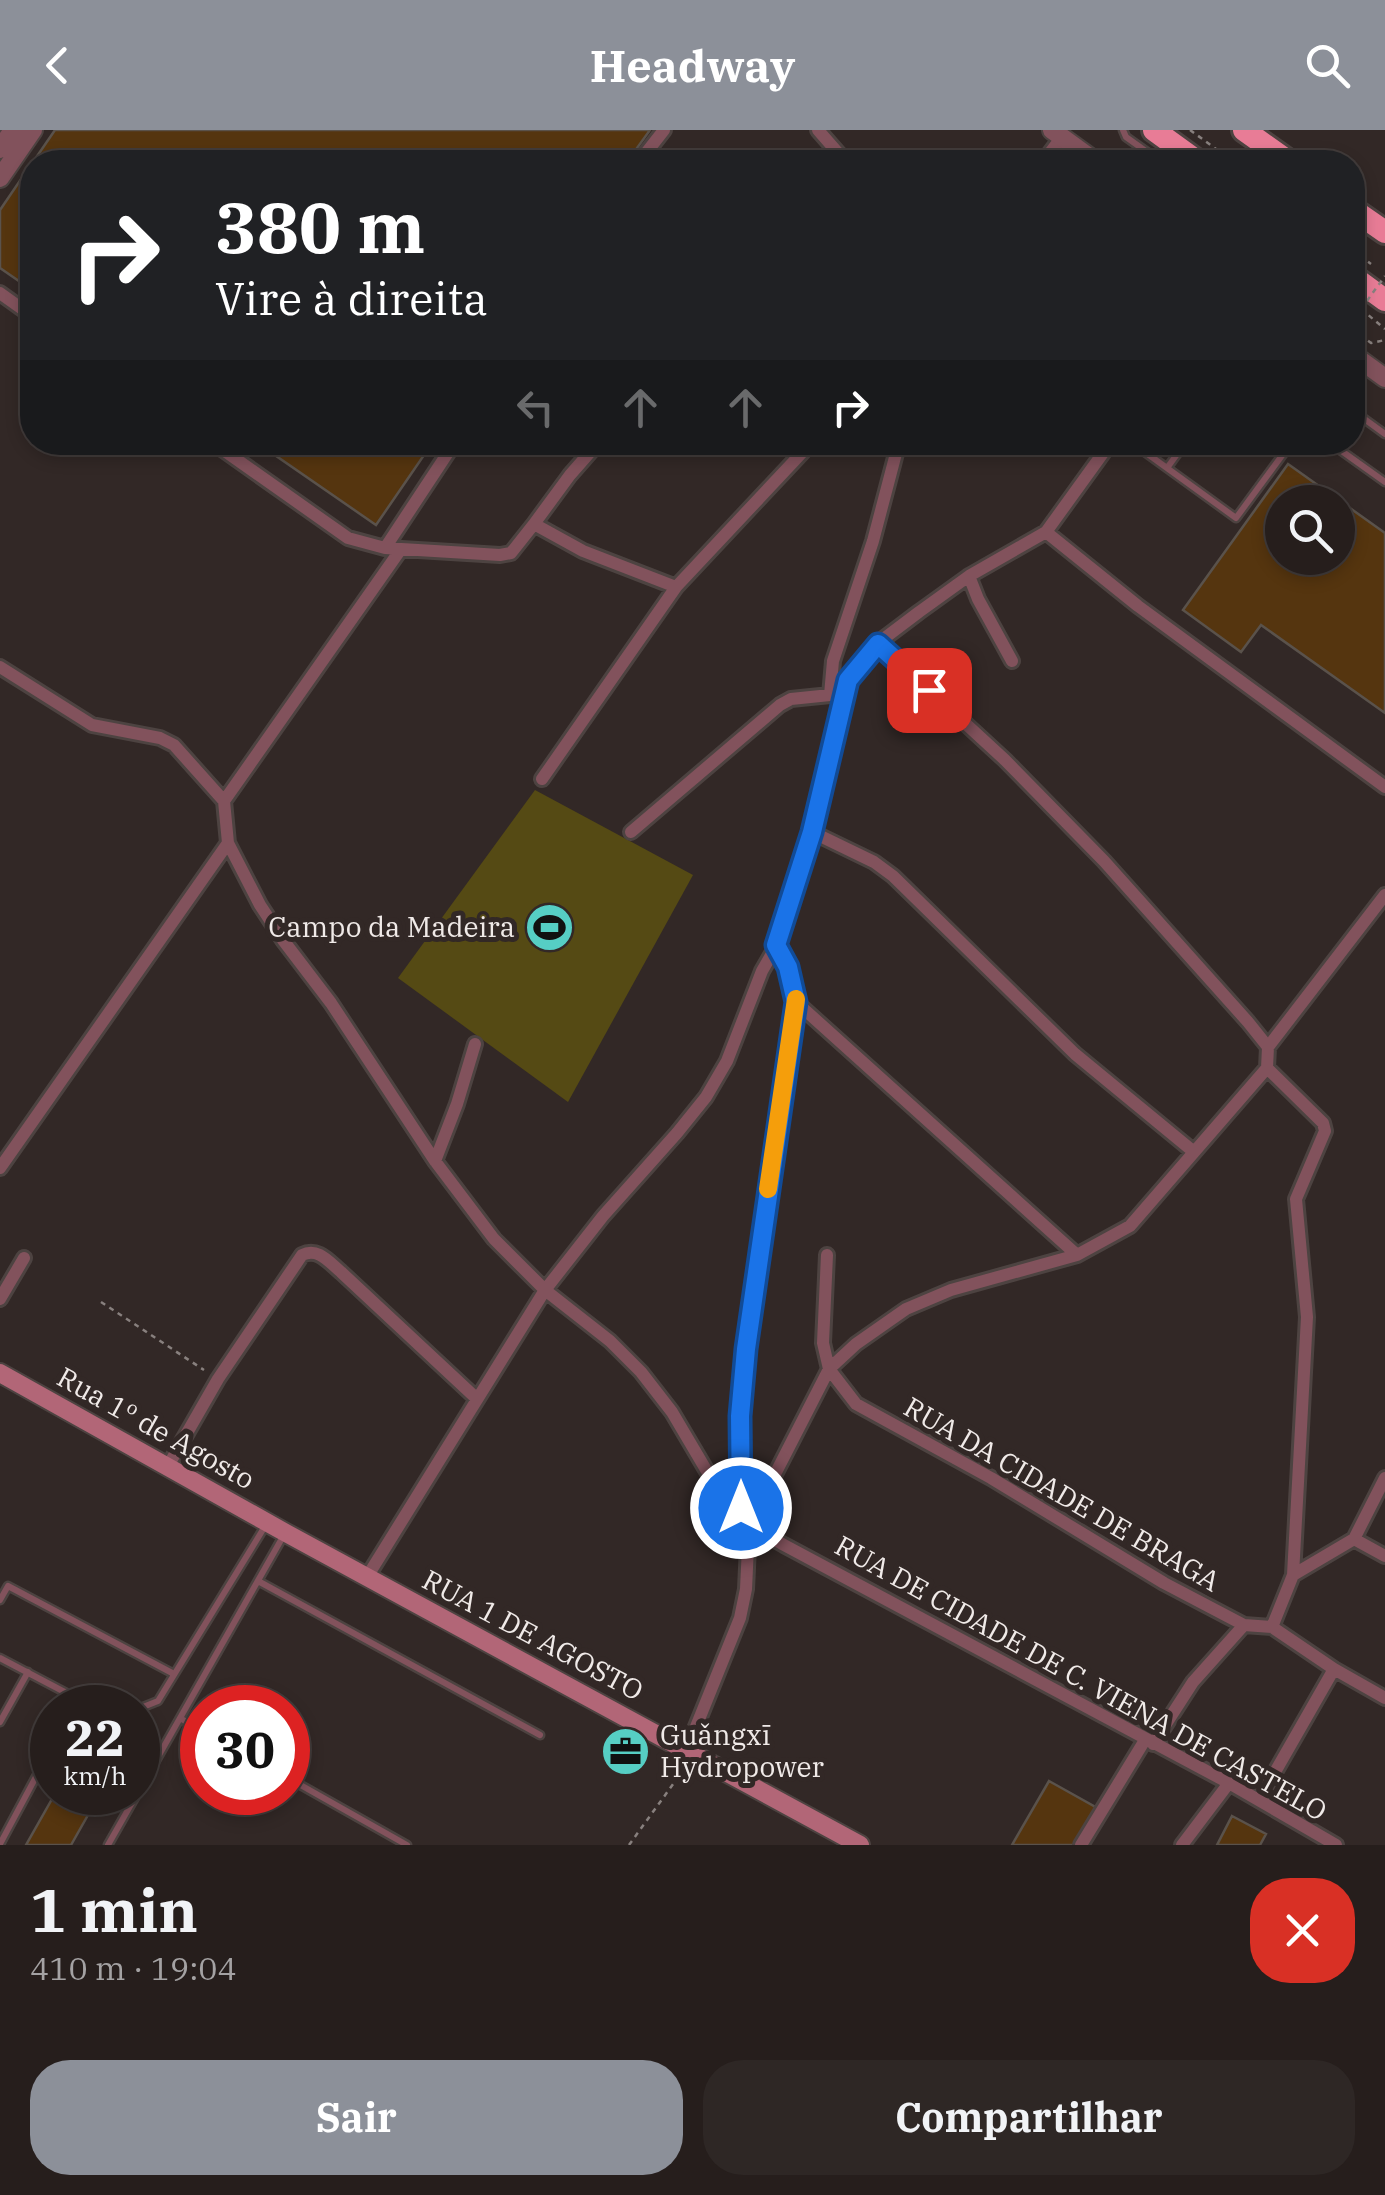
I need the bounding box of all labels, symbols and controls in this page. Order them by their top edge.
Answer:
text: Headway [590,36,795,94]
icon: back [30,38,85,93]
icon: search [1300,38,1355,93]
text: 380 m [215,181,425,272]
icon: right [50,190,180,320]
text: Vire à direita [215,269,488,327]
icon: left [508,380,563,435]
icon: ahead [613,380,668,435]
icon: ahead [718,380,773,435]
icon: right [823,380,878,435]
map controls [1265,485,1355,575]
button: search [1265,485,1355,575]
pin [887,648,972,733]
icon: arrive [902,663,957,718]
sports icon: Campo da Madeira [524,901,576,953]
place label: Campo da Madeira [268,908,515,945]
street label: Rua 1º de Agosto [51,1358,262,1497]
street label: RUA DA CIDADE DE BRAGA [898,1388,1227,1599]
position arrow [689,1456,793,1560]
street label: RUA DE CIDADE DE C. VIENA DE CASTELO [829,1526,1334,1829]
street label: RUA 1 DE AGOSTO [416,1561,650,1708]
speed limit sign: 30 [180,1685,310,1815]
text: 22 [65,1705,125,1770]
place label: Guǎngxī Hydropower [660,1716,825,1785]
office icon: Guǎngxī Hydropower [599,1725,651,1777]
text: km/h [63,1759,127,1792]
text: 1 min [30,1870,198,1949]
button: close [1250,1878,1355,1983]
text: 410 m · 19:04 [30,1947,237,1989]
button: Sair [30,2060,683,2175]
button: Compartilhar [703,2060,1355,2175]

